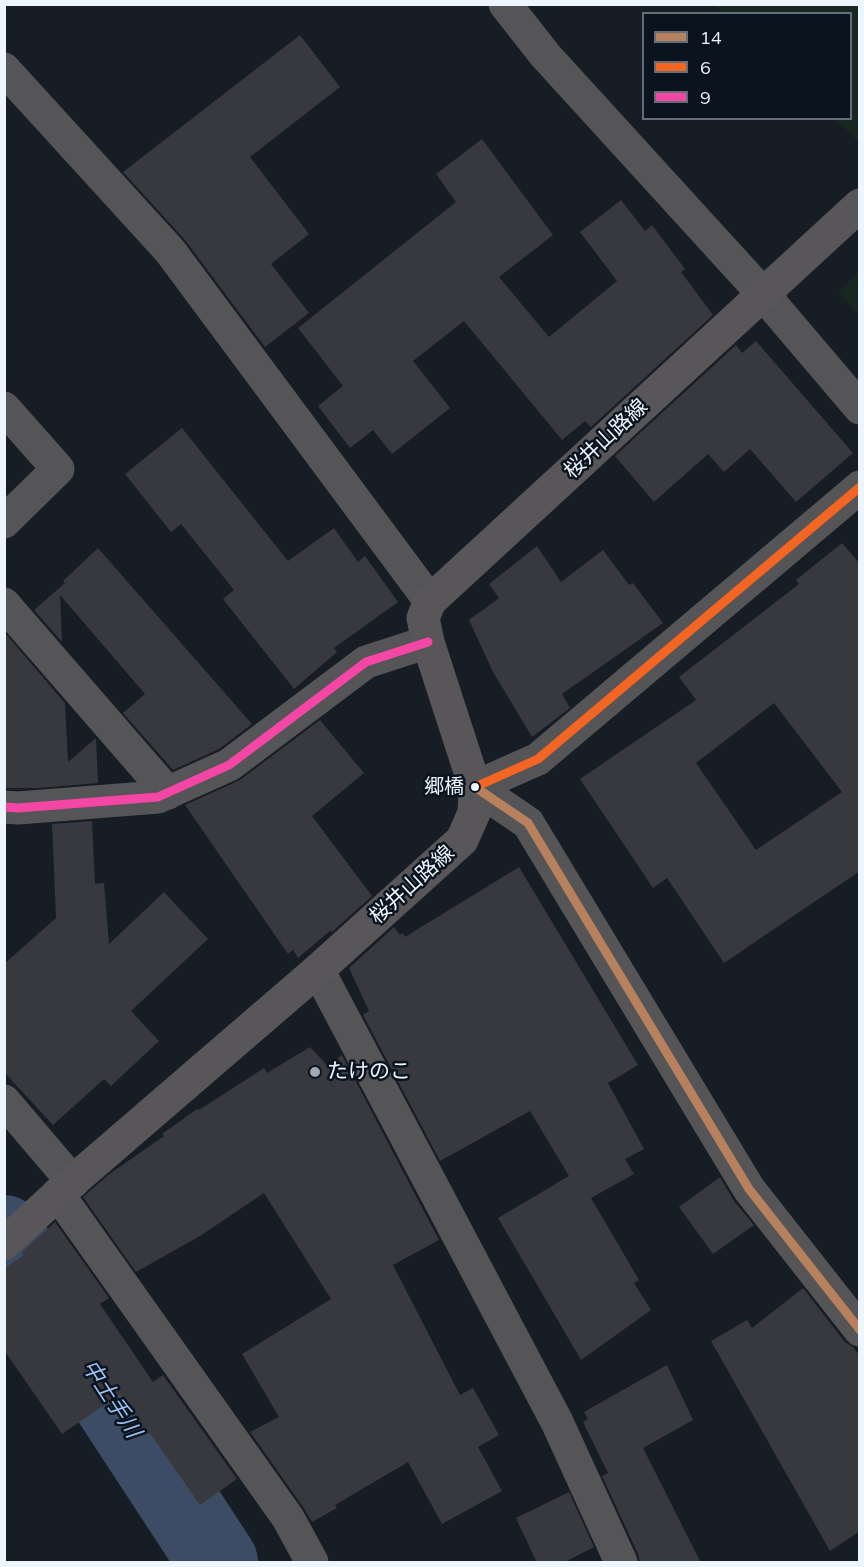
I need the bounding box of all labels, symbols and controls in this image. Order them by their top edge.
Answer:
legend [642,12,852,120]
text: 14 [700,26,722,49]
text: 6 [700,56,711,79]
text: 9 [700,86,711,109]
street label: 桜井山路線 [559,394,653,484]
place label: 郷橋 [424,775,464,799]
marker: 郷橋 [469,781,481,793]
street label: 桜井山路線 [365,841,459,929]
place label: たけのこ [327,1059,411,1085]
marker: たけのこ [308,1065,322,1079]
water label: 中土手川 [76,1355,146,1443]

